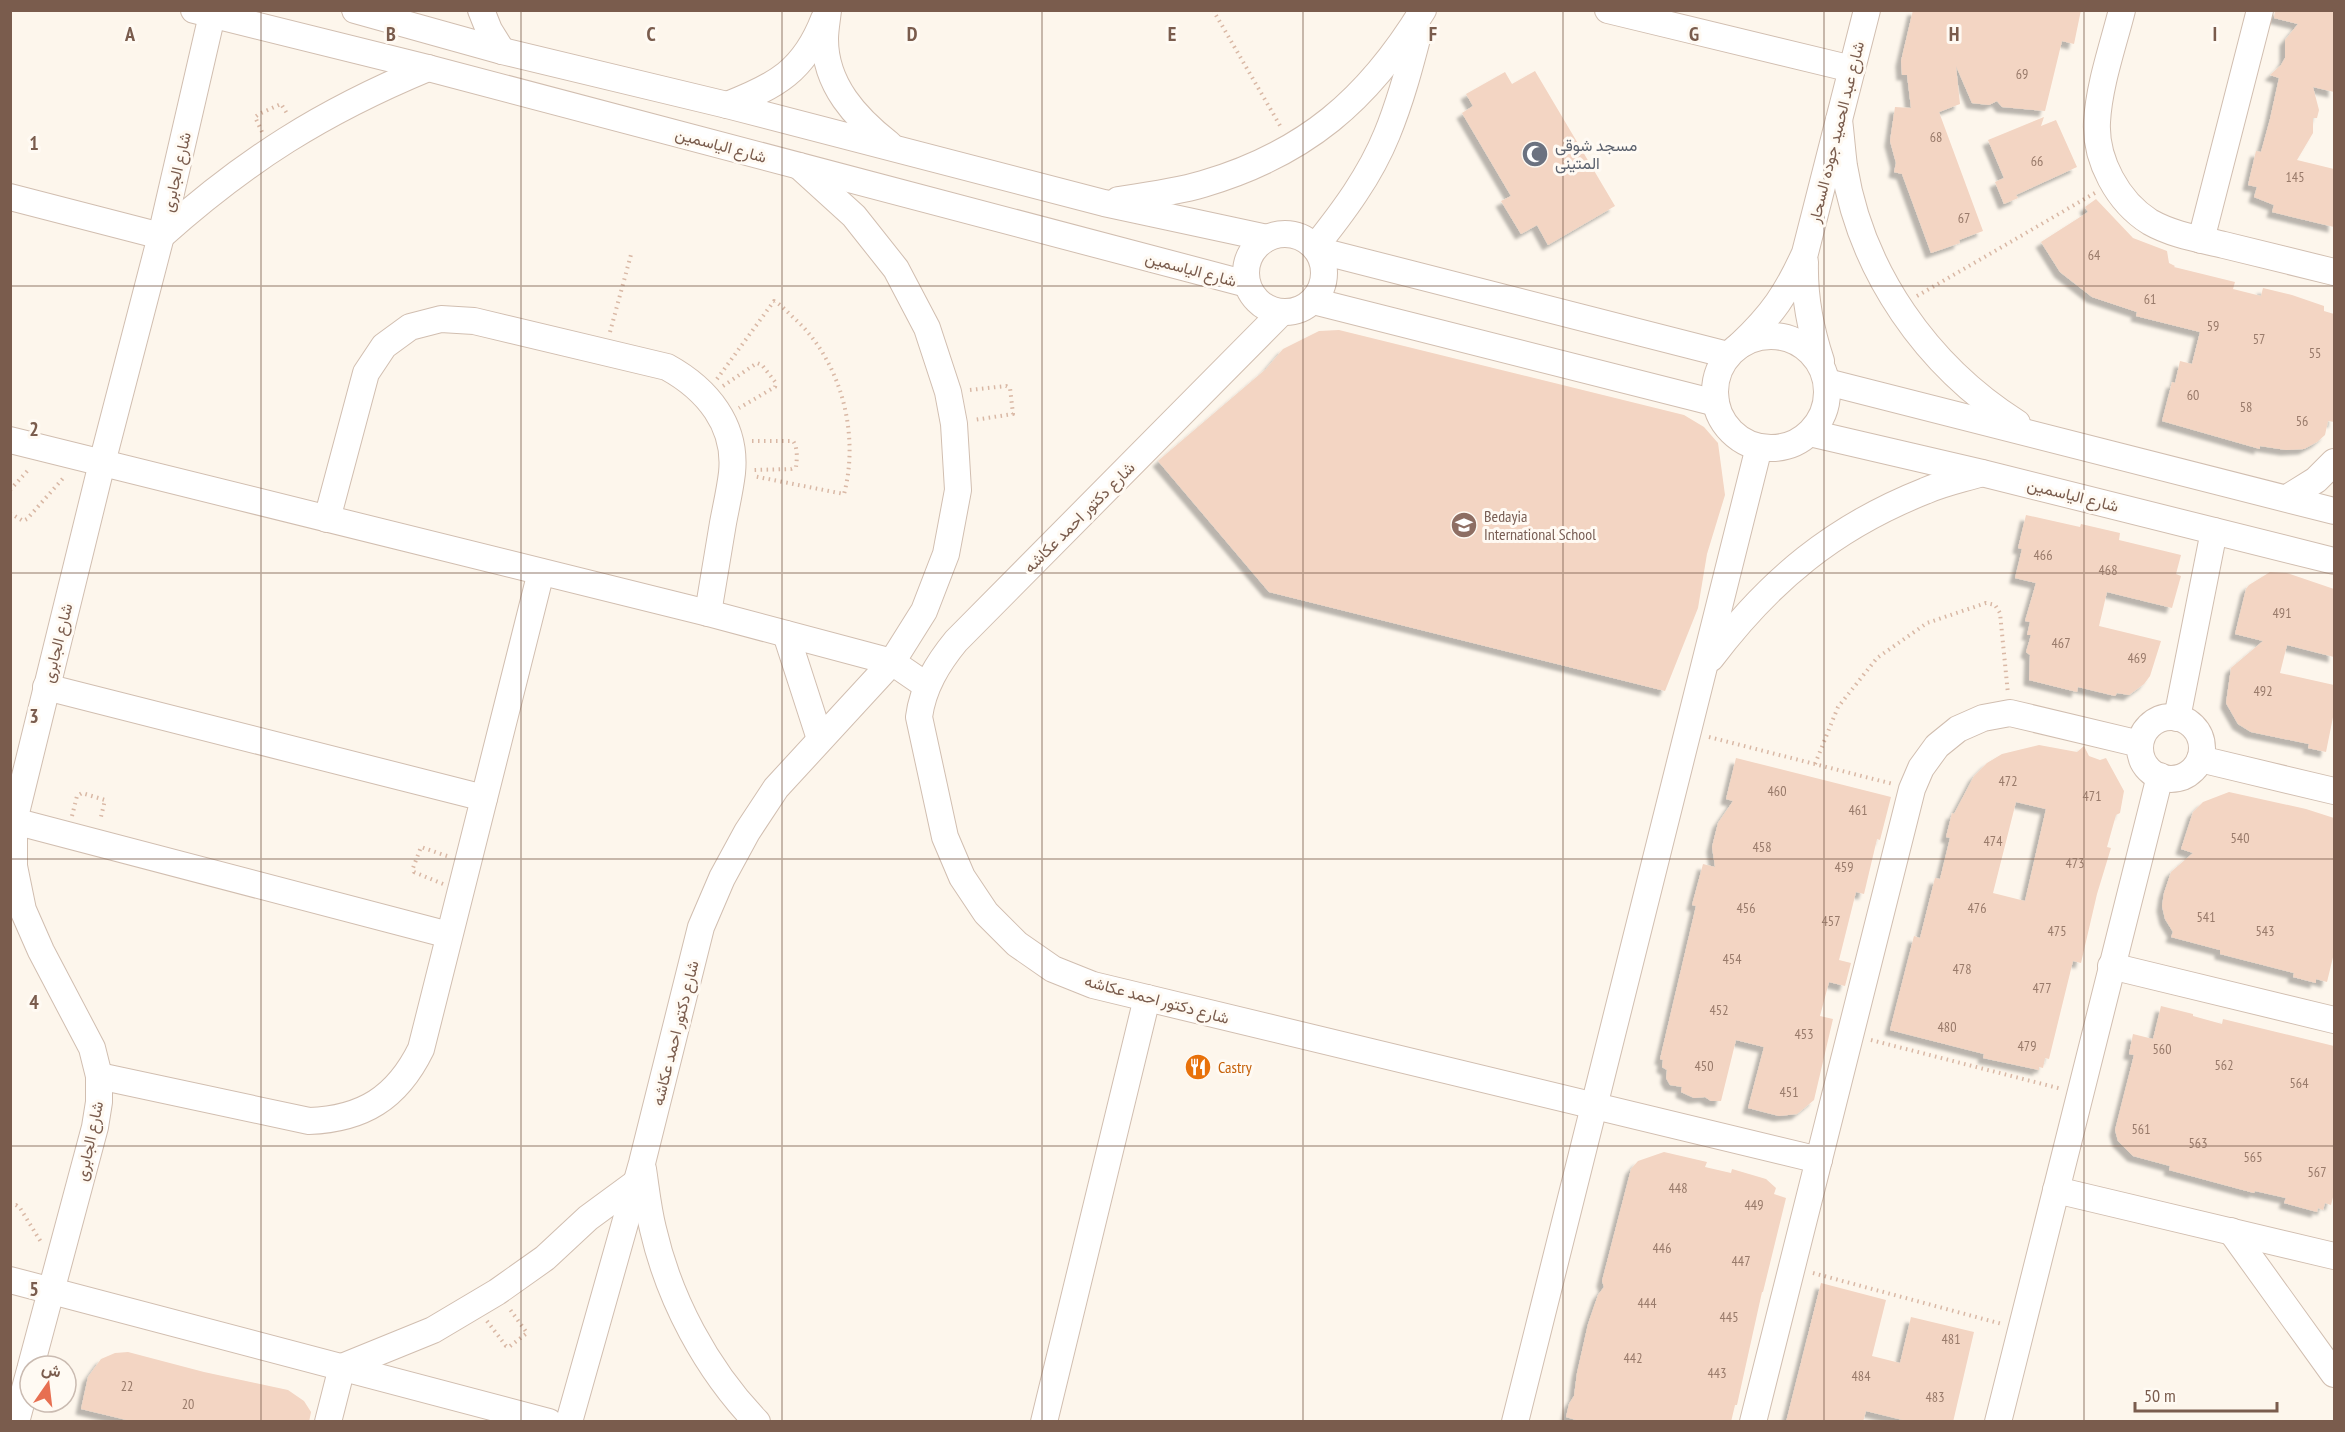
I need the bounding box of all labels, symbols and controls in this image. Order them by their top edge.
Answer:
text: A [124,21,136,47]
text: B [386,21,396,47]
text: C [646,21,656,47]
text: D [907,21,918,47]
text: E [1168,21,1176,47]
text: F [1429,21,1437,47]
text: G [1689,21,1699,47]
text: H [1949,21,1959,47]
text: I [2213,21,2217,47]
street label: شارع عبد الحميد جوده السحار [1804,39,1870,226]
house number: 69 [2016,65,2028,83]
street label: شارع الياسمين [673,123,769,169]
house number: 68 [1930,128,1942,146]
text: 1 [29,130,39,156]
street label: شارع الجابرى [157,130,197,214]
place label: مسجد شوقى المتينى [1555,135,1637,174]
mosque icon: مسجد شوقى المتينى [1520,139,1550,169]
house number: 66 [2031,152,2043,170]
house number: 145 [2286,168,2304,186]
house number: 67 [1958,209,1970,227]
house number: 64 [2088,246,2101,264]
street label: شارع الياسمين [1143,247,1239,293]
house number: 61 [2144,290,2156,308]
house number: 59 [2207,317,2219,335]
house number: 57 [2253,330,2265,348]
house number: 55 [2309,344,2321,362]
house number: 60 [2187,386,2199,404]
house number: 58 [2240,398,2252,416]
house number: 56 [2296,412,2308,430]
text: 2 [29,416,39,442]
street label: شارع دكتور احمد عكاشه [1019,457,1140,578]
street label: شارع الياسمين [2025,474,2121,518]
place label: Bedayia International School [1484,506,1596,544]
school or university icon: Bedayia International School [1449,510,1479,540]
house number: 466 [2034,546,2052,564]
house number: 468 [2099,561,2117,579]
street label: شارع الجابرى [37,601,78,685]
house number: 491 [2273,604,2291,622]
house number: 467 [2052,634,2070,652]
house number: 469 [2128,649,2146,667]
house number: 492 [2254,682,2272,700]
text: 3 [29,703,39,729]
house number: 472 [1999,772,2017,790]
house number: 460 [1768,782,1786,800]
house number: 471 [2083,787,2101,805]
house number: 461 [1849,801,1867,819]
house number: 540 [2231,829,2249,847]
house number: 474 [1984,832,2003,850]
house number: 458 [1753,838,1771,856]
house number: 473 [2066,854,2084,872]
house number: 459 [1835,858,1853,876]
house number: 456 [1737,899,1755,917]
house number: 476 [1968,899,1986,917]
house number: 541 [2197,908,2215,926]
house number: 457 [1822,912,1840,930]
house number: 475 [2048,922,2066,940]
house number: 543 [2256,922,2274,940]
house number: 454 [1723,950,1742,968]
street label: شارع دكتور احمد عكاشه [647,958,705,1108]
house number: 478 [1953,960,1971,978]
street label: شارع دكتور احمد عكاشه [1082,970,1232,1030]
house number: 477 [2033,979,2051,997]
text: 4 [29,989,39,1015]
house number: 452 [1710,1001,1728,1019]
house number: 480 [1938,1018,1956,1036]
house number: 453 [1795,1025,1813,1043]
house number: 479 [2018,1037,2036,1055]
house number: 560 [2153,1040,2171,1058]
restaurant icon: Castry [1183,1052,1213,1082]
house number: 562 [2215,1056,2233,1074]
place label: Castry [1218,1057,1252,1077]
house number: 450 [1695,1057,1713,1075]
house number: 564 [2290,1074,2309,1092]
house number: 451 [1780,1083,1798,1101]
street label: شارع الجابرى [71,1099,109,1183]
house number: 561 [2132,1120,2150,1138]
house number: 563 [2189,1134,2207,1152]
house number: 565 [2244,1148,2262,1166]
house number: 567 [2308,1163,2326,1181]
house number: 448 [1669,1179,1687,1197]
house number: 449 [1745,1196,1763,1214]
house number: 446 [1653,1239,1671,1257]
house number: 447 [1732,1252,1750,1270]
text: 5 [29,1276,39,1302]
house number: 444 [1638,1294,1657,1312]
house number: 445 [1720,1308,1738,1326]
house number: 481 [1942,1330,1960,1348]
house number: 442 [1624,1349,1642,1367]
north arrow [18,1354,78,1414]
text: ش [40,1357,63,1381]
house number: 443 [1708,1364,1726,1382]
house number: 484 [1852,1367,1871,1385]
scale bar [2135,1375,2278,1413]
house number: 22 [121,1377,133,1395]
text: 50 m [2144,1384,2176,1407]
house number: 483 [1926,1388,1944,1406]
house number: 20 [182,1395,194,1413]

